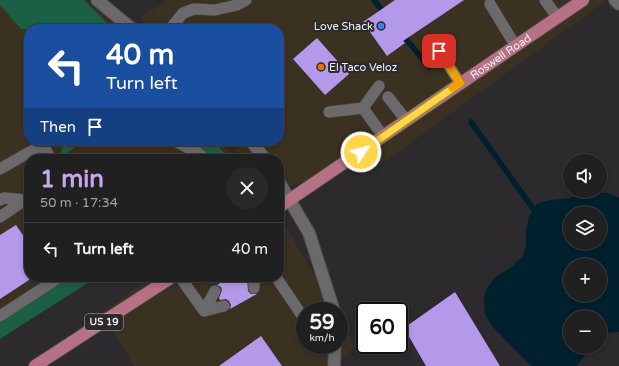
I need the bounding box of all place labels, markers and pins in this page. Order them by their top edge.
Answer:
place label: Love Shack [314,20,373,33]
marker: Love Shack [376,21,386,31]
pin [422,34,456,68]
place label: El Taco Veloz [329,61,398,74]
marker: El Taco Veloz [316,62,326,72]

